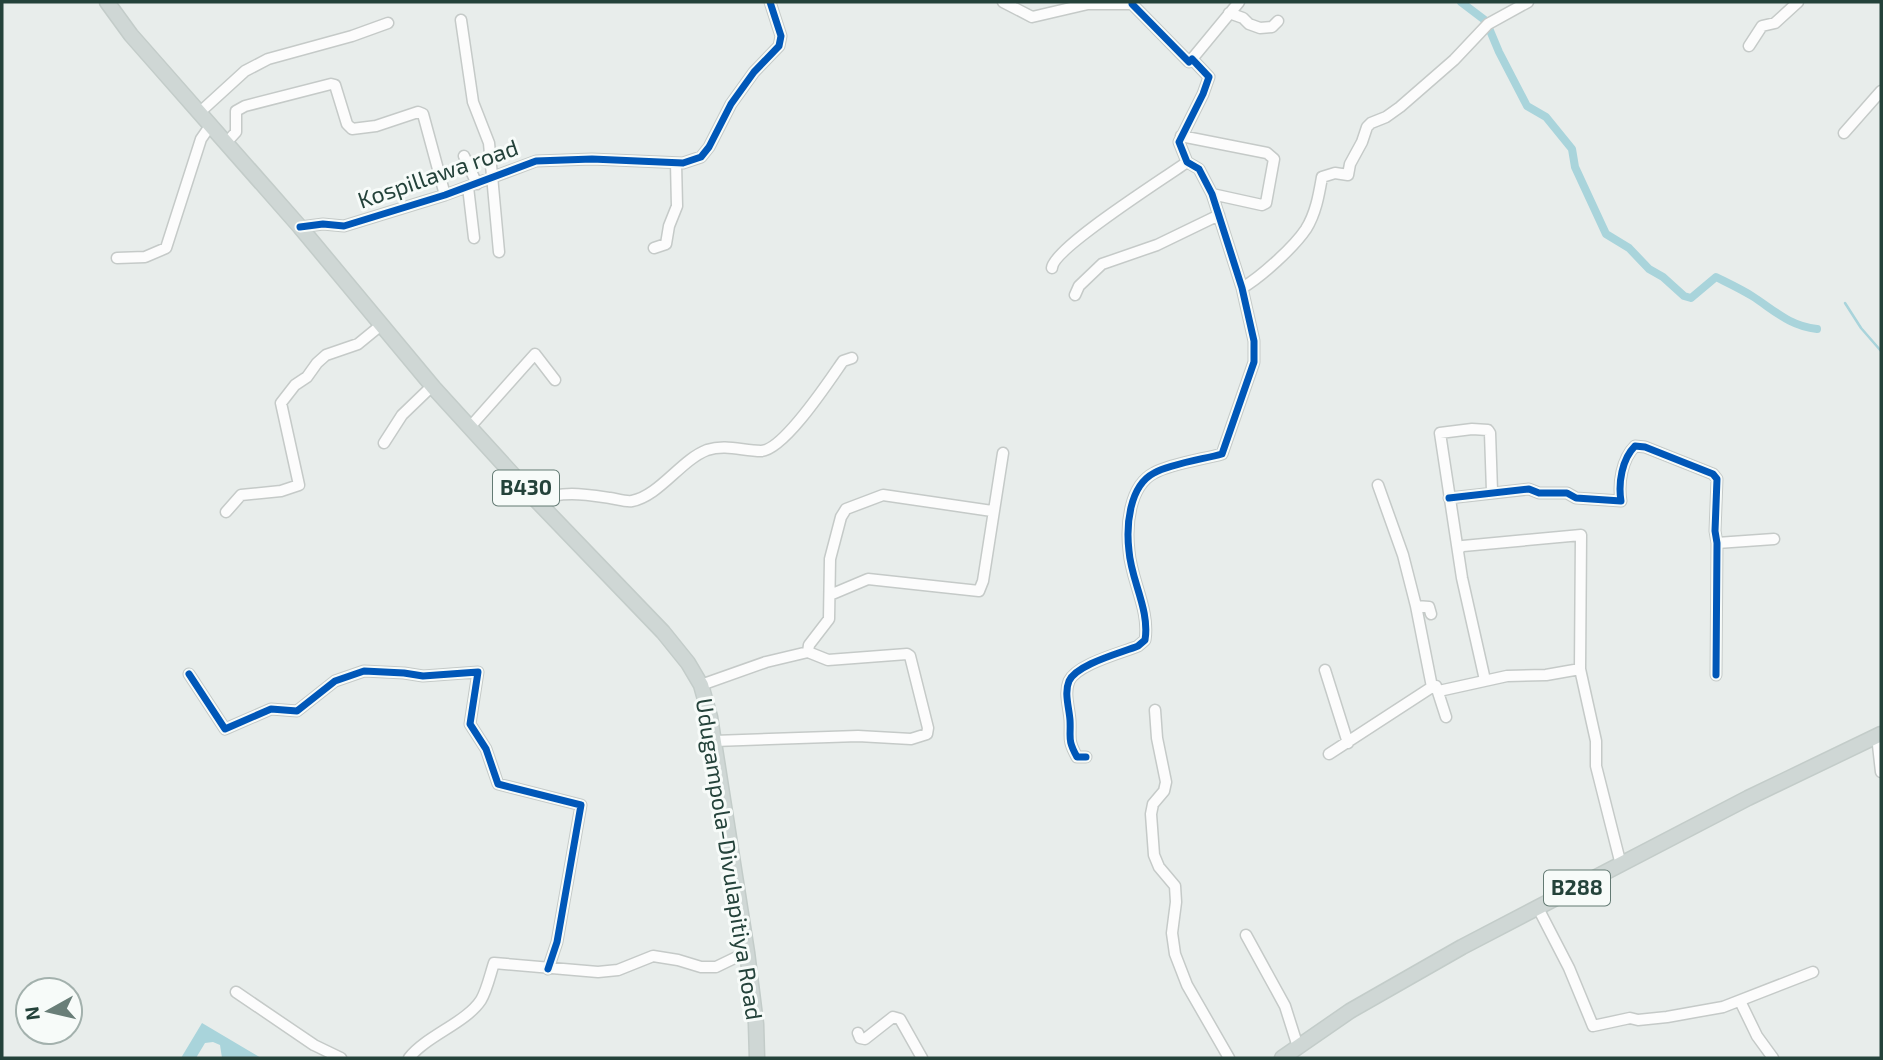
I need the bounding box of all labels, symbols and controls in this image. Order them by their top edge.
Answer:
street label: Kospillawa road [354,133,522,214]
road number: B430 [493,470,559,505]
street label: Udugampola-Divulapitiya Road [691,696,769,1022]
road number: B288 [1544,870,1610,906]
north arrow [14,976,84,1046]
text: N [19,1005,44,1022]

